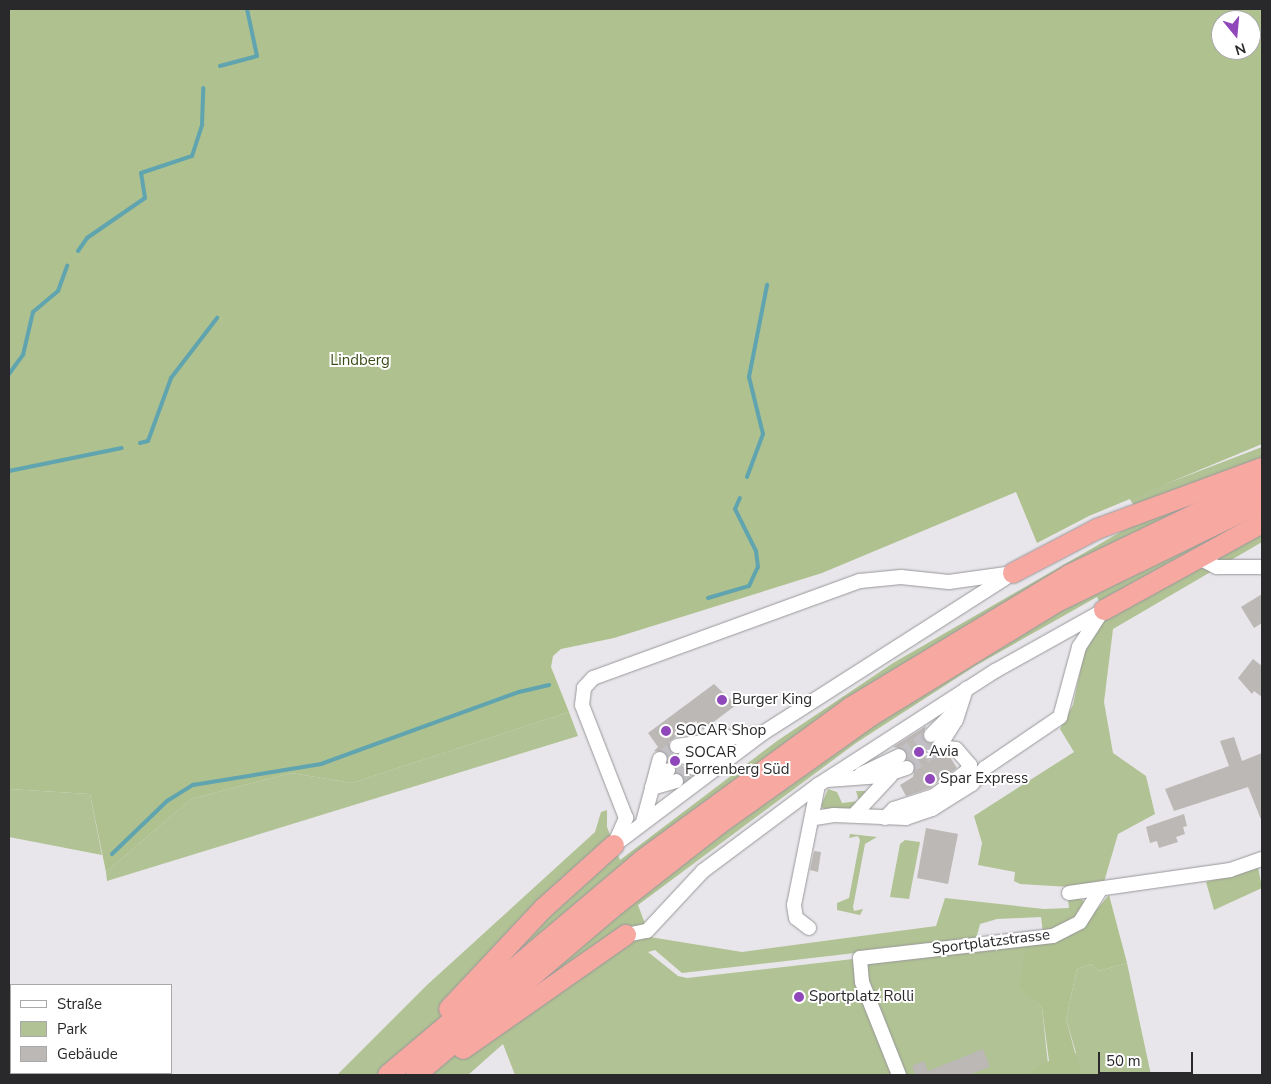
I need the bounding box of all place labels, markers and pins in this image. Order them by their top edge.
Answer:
place label: Burger King [732,691,812,709]
marker: Burger King [716,694,728,706]
place label: SOCAR Shop [676,722,766,740]
marker: SOCAR Shop [660,725,672,737]
place label: SOCAR Forrenberg Süd [685,743,789,778]
place label: Avia [929,743,959,761]
marker: Avia [913,746,925,758]
marker: SOCAR Forrenberg Süd [669,755,681,767]
place label: Spar Express [940,770,1028,788]
marker: Spar Express [924,773,936,785]
place label: Sportplatz Rolli [809,988,914,1006]
marker: Sportplatz Rolli [793,991,805,1003]

